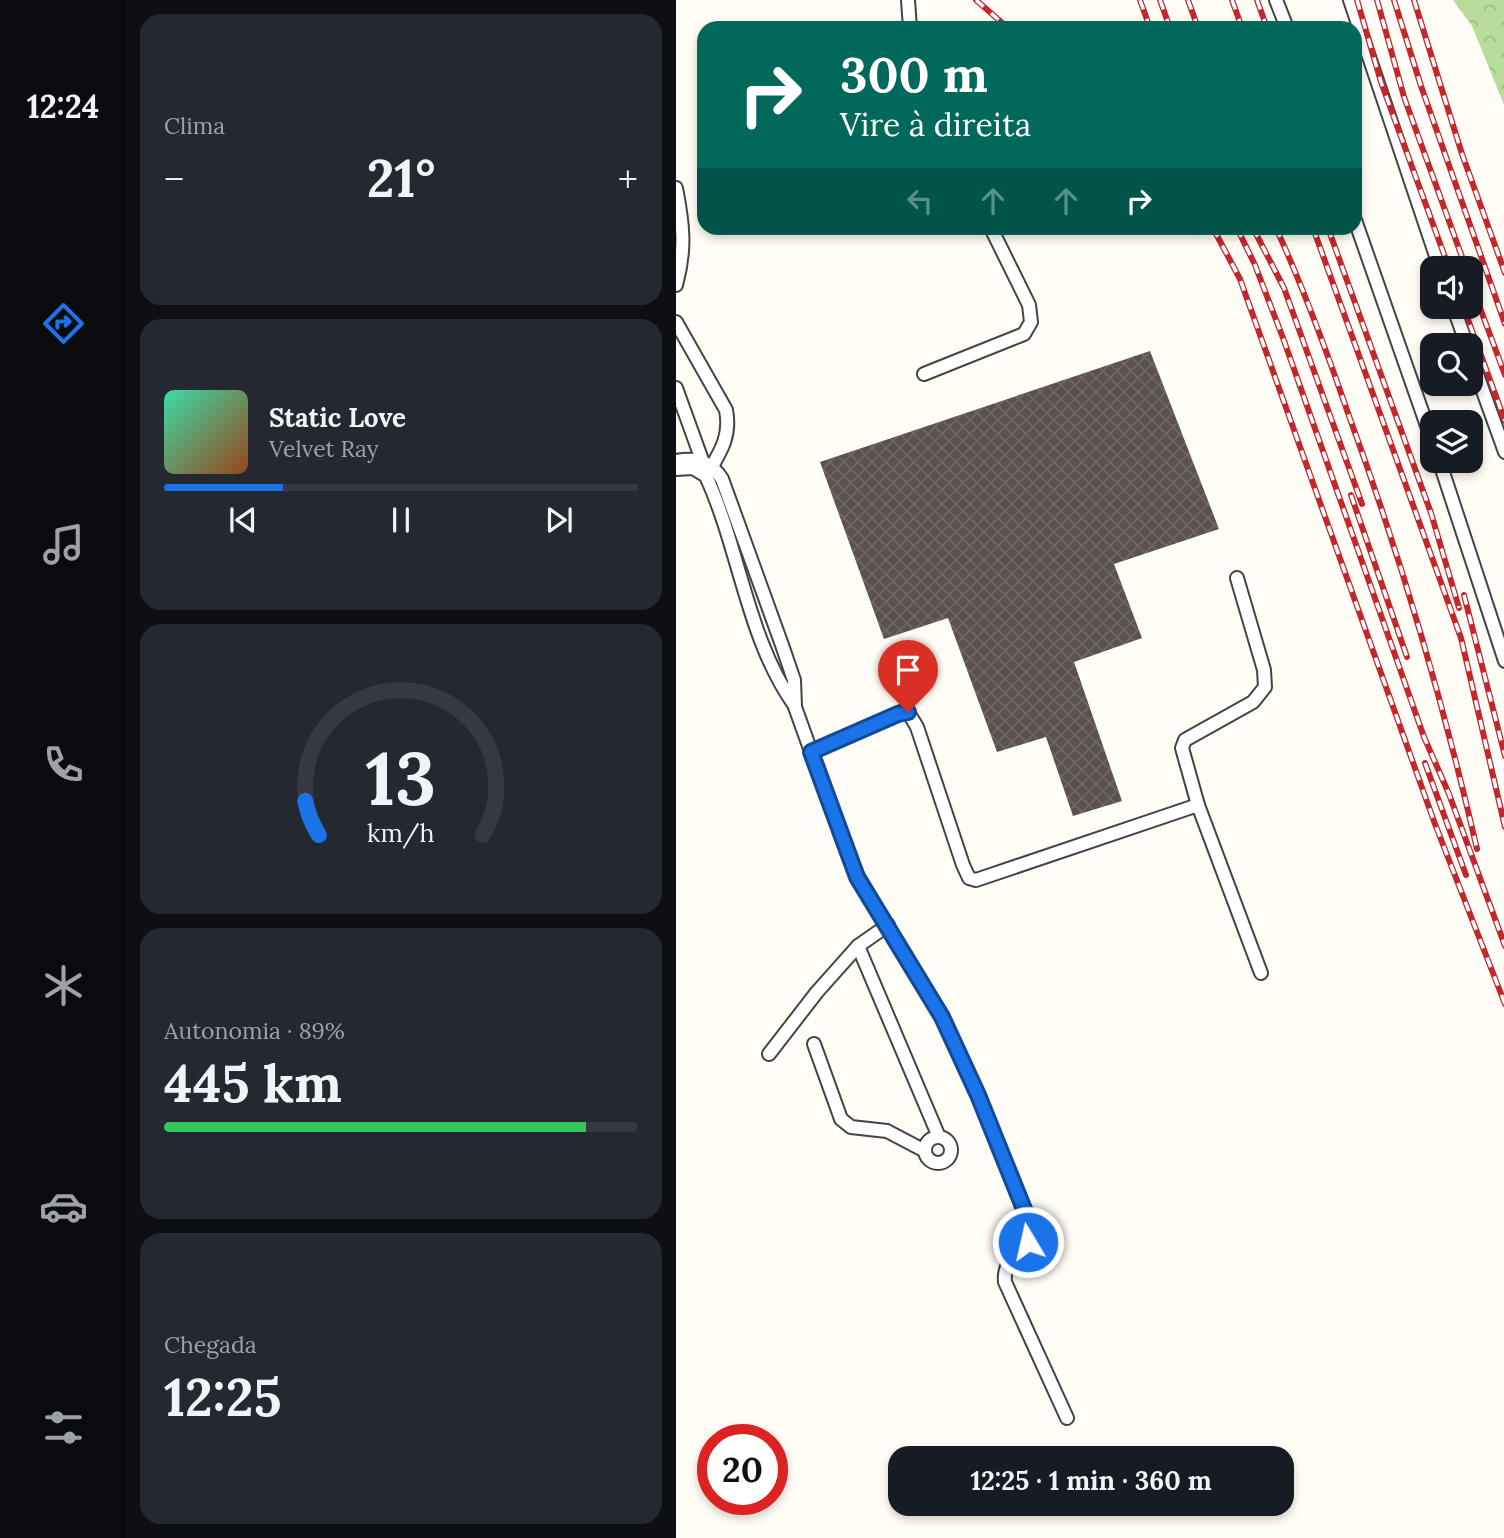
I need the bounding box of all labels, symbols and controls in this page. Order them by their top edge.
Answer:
text: 300 m [840,43,988,105]
icon: right [725,49,816,140]
text: 12:24 [27,86,99,127]
text: Vire à direita [840,104,1031,145]
text: Clima [164,111,225,140]
text: 21° [367,145,435,211]
text: − [164,155,184,203]
text: + [618,155,638,203]
icon: left [901,182,939,220]
icon: ahead [974,182,1012,220]
icon: ahead [1047,182,1085,220]
icon: right [1120,182,1158,220]
map controls [1420,256,1483,473]
button: sound [1420,256,1483,319]
icon: directions [39,299,88,348]
button: search [1420,333,1483,396]
text: Static Love [269,401,406,434]
button: layers [1420,410,1483,473]
text: Velvet Ray [269,434,379,463]
icon: previous [224,501,262,539]
icon: pause [382,501,420,539]
icon: next [540,501,578,539]
icon: music [39,520,88,569]
pin [878,640,938,712]
icon: arrive [889,651,927,689]
text: 13 [366,732,436,825]
icon: phone [39,740,88,789]
text: km/h [367,817,435,849]
icon: climate [39,961,88,1010]
text: Autonomia · 89% [164,1016,345,1045]
text: 445 km [164,1050,342,1116]
icon: car [39,1182,88,1231]
position arrow [991,1205,1065,1279]
text: Chegada [164,1330,257,1359]
text: 12:25 [164,1364,282,1430]
icon: filters [39,1403,88,1452]
speed limit sign: 20 [697,1424,788,1515]
text: 12:25 · 1 min · 360 m [970,1464,1212,1497]

